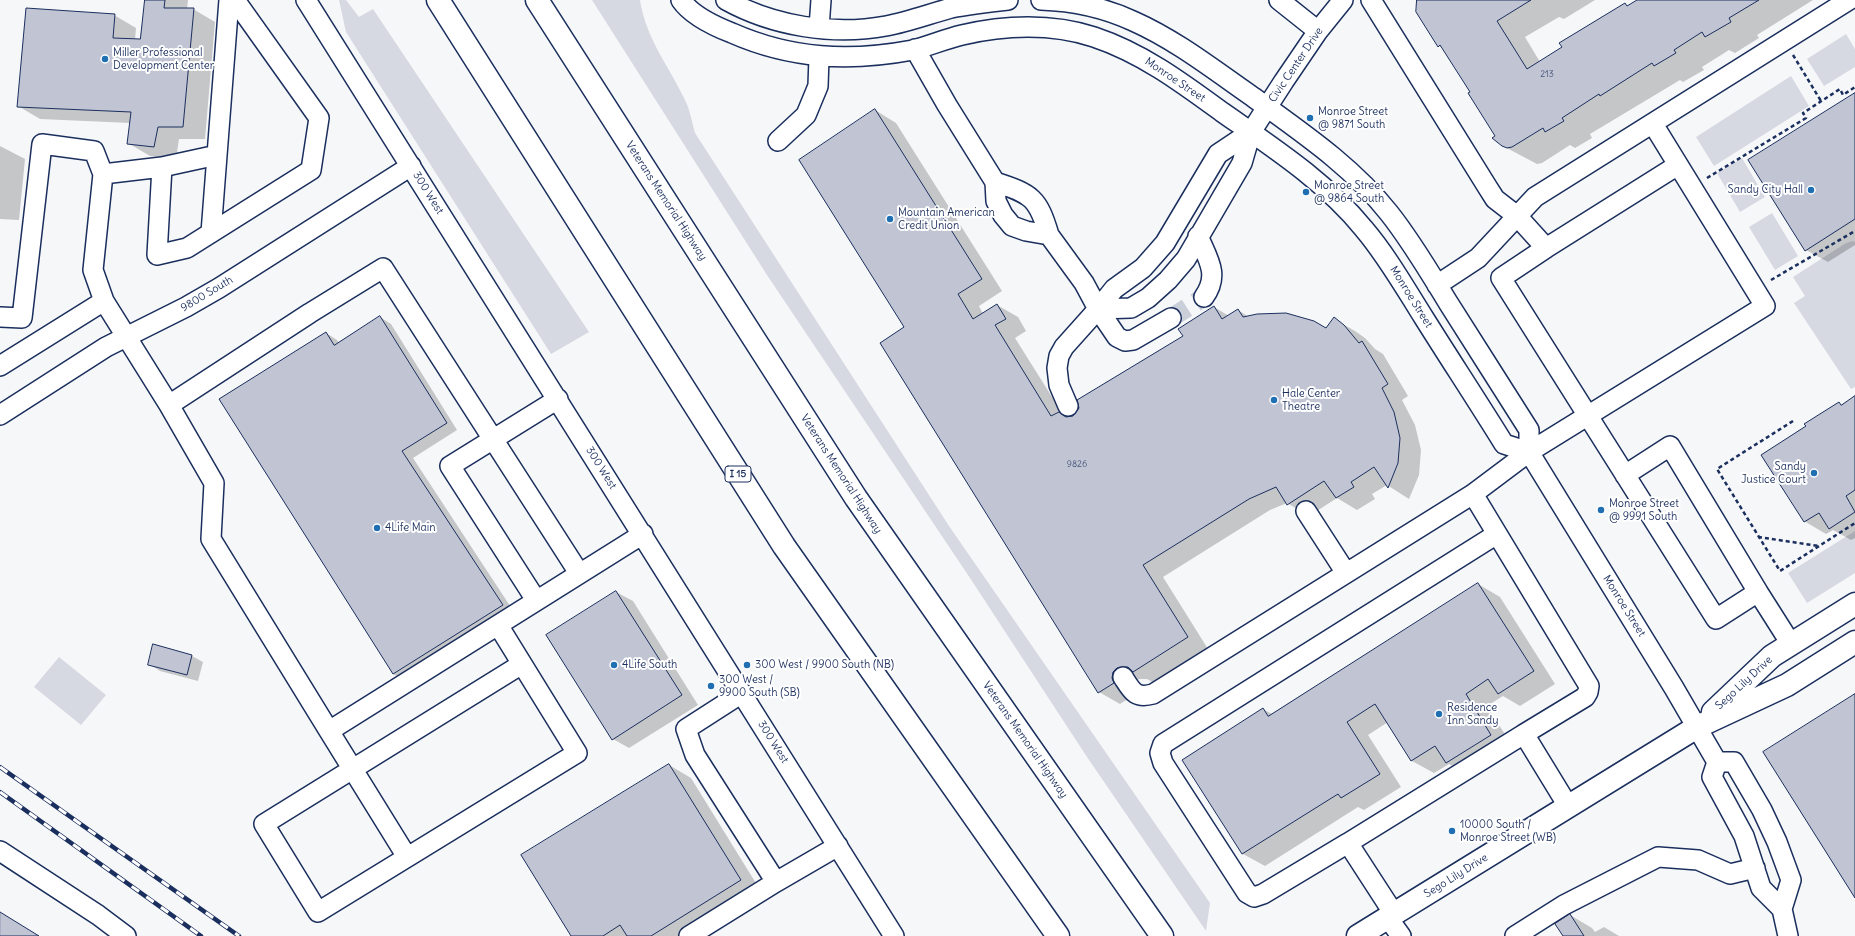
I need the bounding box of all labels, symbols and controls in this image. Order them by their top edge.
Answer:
street label: Civic Center Drive [1266,25,1326,105]
place label: Miller Professional Development Center [113,46,214,72]
marker: Miller Professional Development Center [100,54,110,64]
street label: Monroe Street [1142,55,1208,105]
house number: 213 [1540,69,1554,79]
place label: Monroe Street @ 9871 South [1318,105,1388,131]
marker: Monroe Street @ 9871 South [1305,113,1315,123]
street label: Veterans Memorial Highway [623,139,709,263]
street label: 300 West [410,169,446,217]
place label: Monroe Street @ 9864 South [1314,179,1384,205]
place label: Sandy City Hall [1728,183,1803,197]
marker: Sandy City Hall [1806,185,1816,195]
marker: Monroe Street @ 9864 South [1301,187,1311,197]
place label: Mountain American Credit Union [898,206,995,232]
marker: Mountain American Credit Union [885,214,895,224]
street label: Monroe Street [1387,264,1435,330]
street label: 9800 South [179,273,235,315]
place label: Hale Center Theatre [1282,387,1340,413]
marker: Hale Center Theatre [1269,395,1279,405]
street label: Veterans Memorial Highway [798,412,884,536]
street label: 300 West [583,444,619,492]
house number: 9826 [1067,459,1087,469]
place label: Sandy Justice Court [1741,460,1806,486]
road number: I 15 [725,466,751,482]
marker: Sandy Justice Court [1809,468,1819,478]
place label: Monroe Street @ 9991 South [1609,497,1679,523]
marker: Monroe Street @ 9991 South [1596,505,1606,515]
place label: 4Life Main [385,521,436,535]
marker: 4Life Main [372,523,382,533]
street label: Monroe Street [1600,573,1648,639]
street label: Sego Lily Drive [1713,653,1775,713]
place label: 4Life South [622,658,677,672]
place label: 300 West / 9900 South (NB) [755,658,894,672]
marker: 4Life South [609,660,619,670]
marker: 300 West / 9900 South (NB) [742,660,752,670]
place label: 300 West / 9900 South (SB) [719,673,800,699]
street label: Veterans Memorial Highway [980,679,1070,801]
marker: 300 West / 9900 South (SB) [706,681,716,691]
place label: Residence Inn Sandy [1447,701,1499,727]
marker: Residence Inn Sandy [1434,709,1444,719]
street label: 300 West [755,718,791,766]
place label: 10000 South / Monroe Street (WB) [1460,818,1556,844]
marker: 10000 South / Monroe Street (WB) [1447,826,1457,836]
street label: Sego Lily Drive [1422,851,1490,901]

